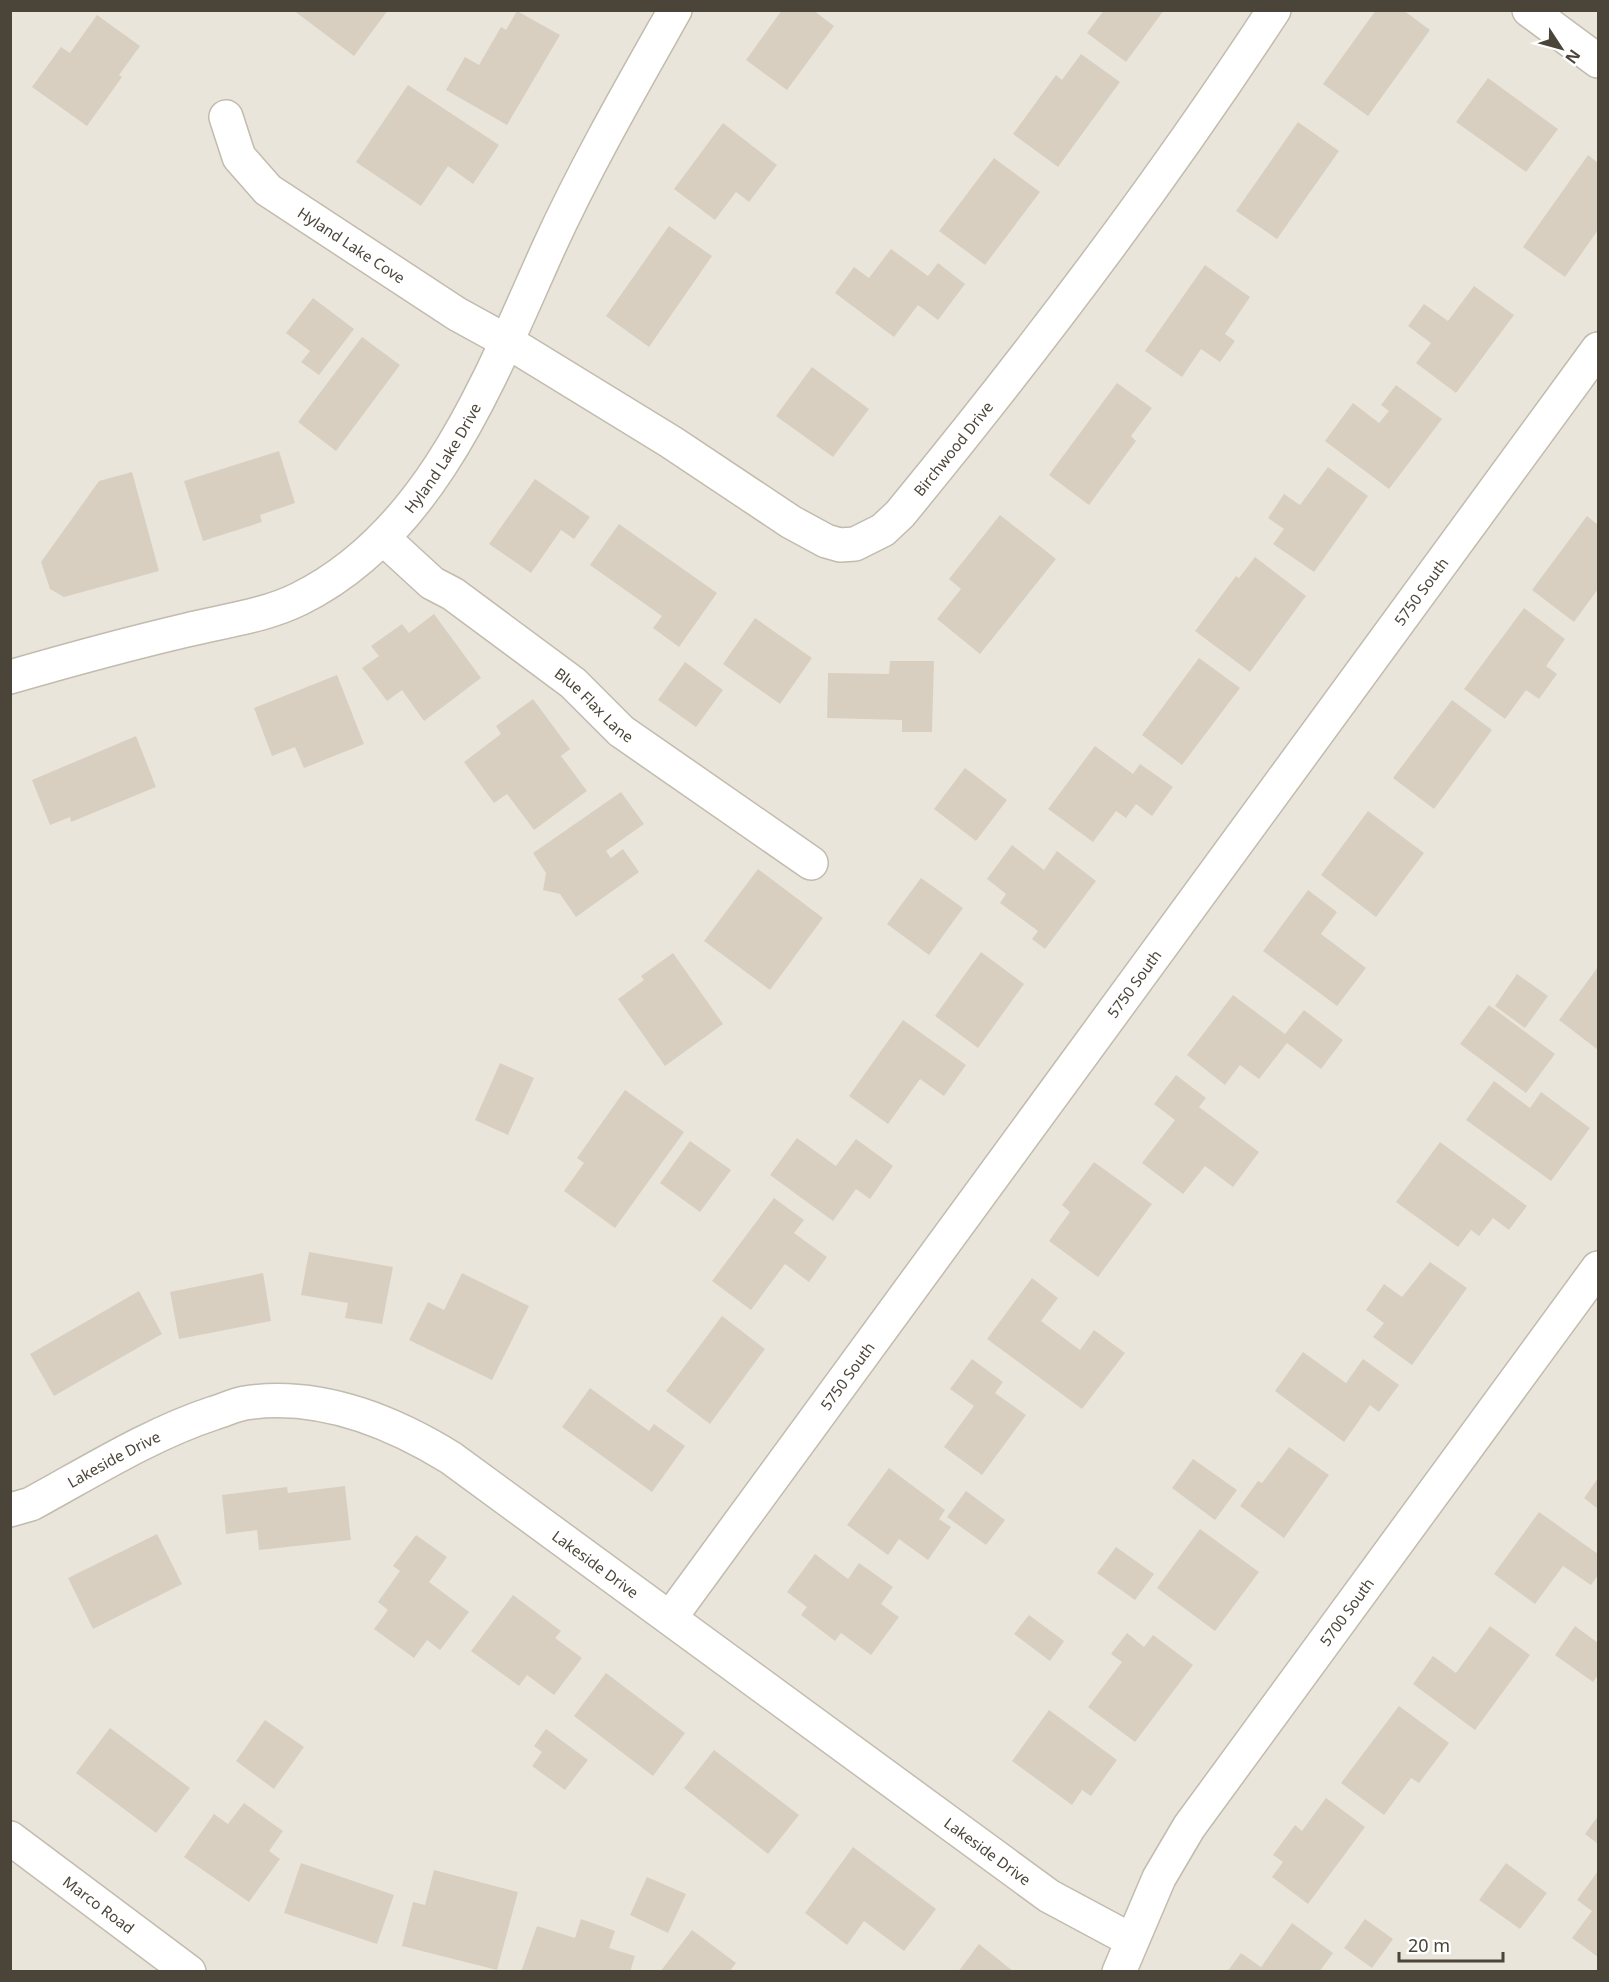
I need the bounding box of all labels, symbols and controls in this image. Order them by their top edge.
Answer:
north arrow [1531,18,1591,78]
text: N [1560,45,1586,69]
street label: Hyland Lake Cove [294,202,409,287]
street label: Birchwood Drive [909,397,997,500]
street label: Hyland Lake Drive [400,399,485,517]
street label: 5750 South [1389,553,1452,629]
street label: Blue Flax Lane [551,663,637,747]
street label: 5750 South [1102,946,1166,1022]
street label: 5750 South [816,1338,879,1414]
street label: Lakeside Drive [64,1426,163,1492]
street label: Lakeside Drive [548,1526,643,1602]
street label: 5700 South [1315,1574,1378,1650]
street label: Lakeside Drive [940,1813,1035,1889]
street label: Marco Road [59,1871,139,1938]
scale bar [1399,1925,1502,1963]
text: 20 m [1408,1933,1450,1957]

